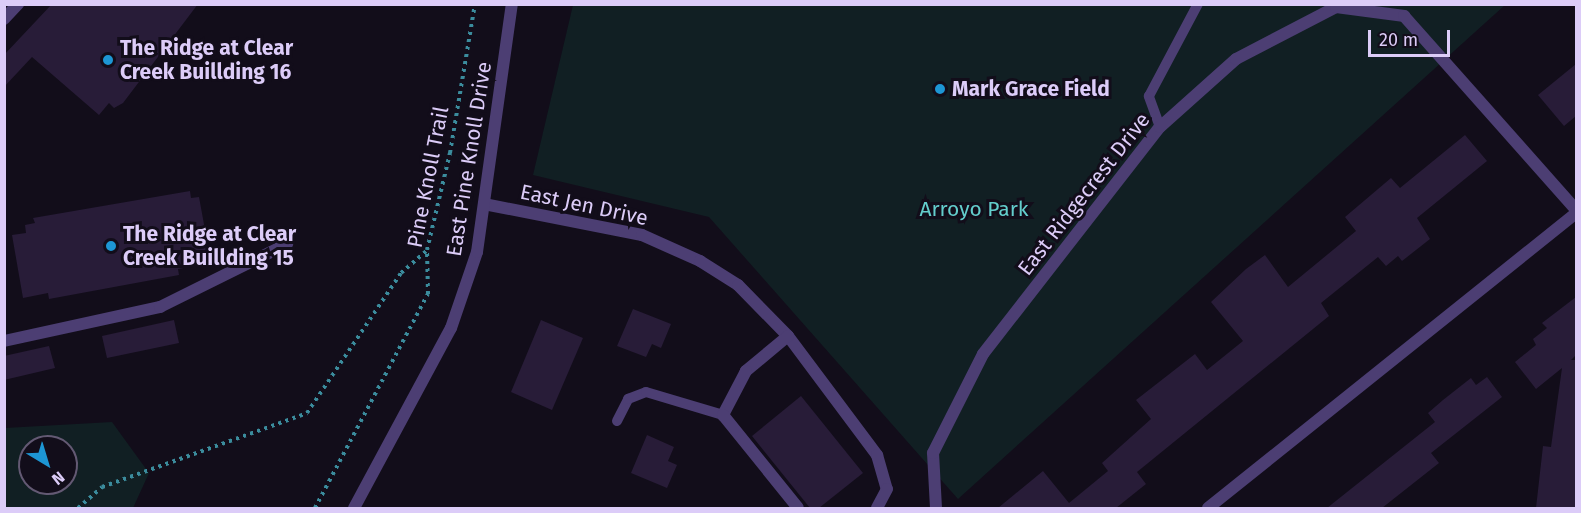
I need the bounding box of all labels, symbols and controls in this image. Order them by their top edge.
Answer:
scale bar [1371,18,1454,56]
text: 20 m [1379,29,1418,51]
place label: The Ridge at Clear Creek Buillding 16 [120,35,293,85]
marker: The Ridge at Clear Creek Buillding 16 [101,53,115,67]
street label: East Pine Knoll Drive [441,60,497,258]
place label: Mark Grace Field [952,76,1110,102]
marker: Mark Grace Field [933,82,947,96]
street label: Pine Knoll Trail [402,104,454,250]
street label: East Ridgecrest Drive [1013,108,1155,280]
street label: East Jen Drive [518,179,650,231]
park label: Arroyo Park [919,196,1029,222]
place label: The Ridge at Clear Creek Buillding 15 [123,221,296,271]
marker: The Ridge at Clear Creek Buillding 15 [104,239,118,253]
north arrow [18,435,78,495]
text: N [48,467,68,489]

